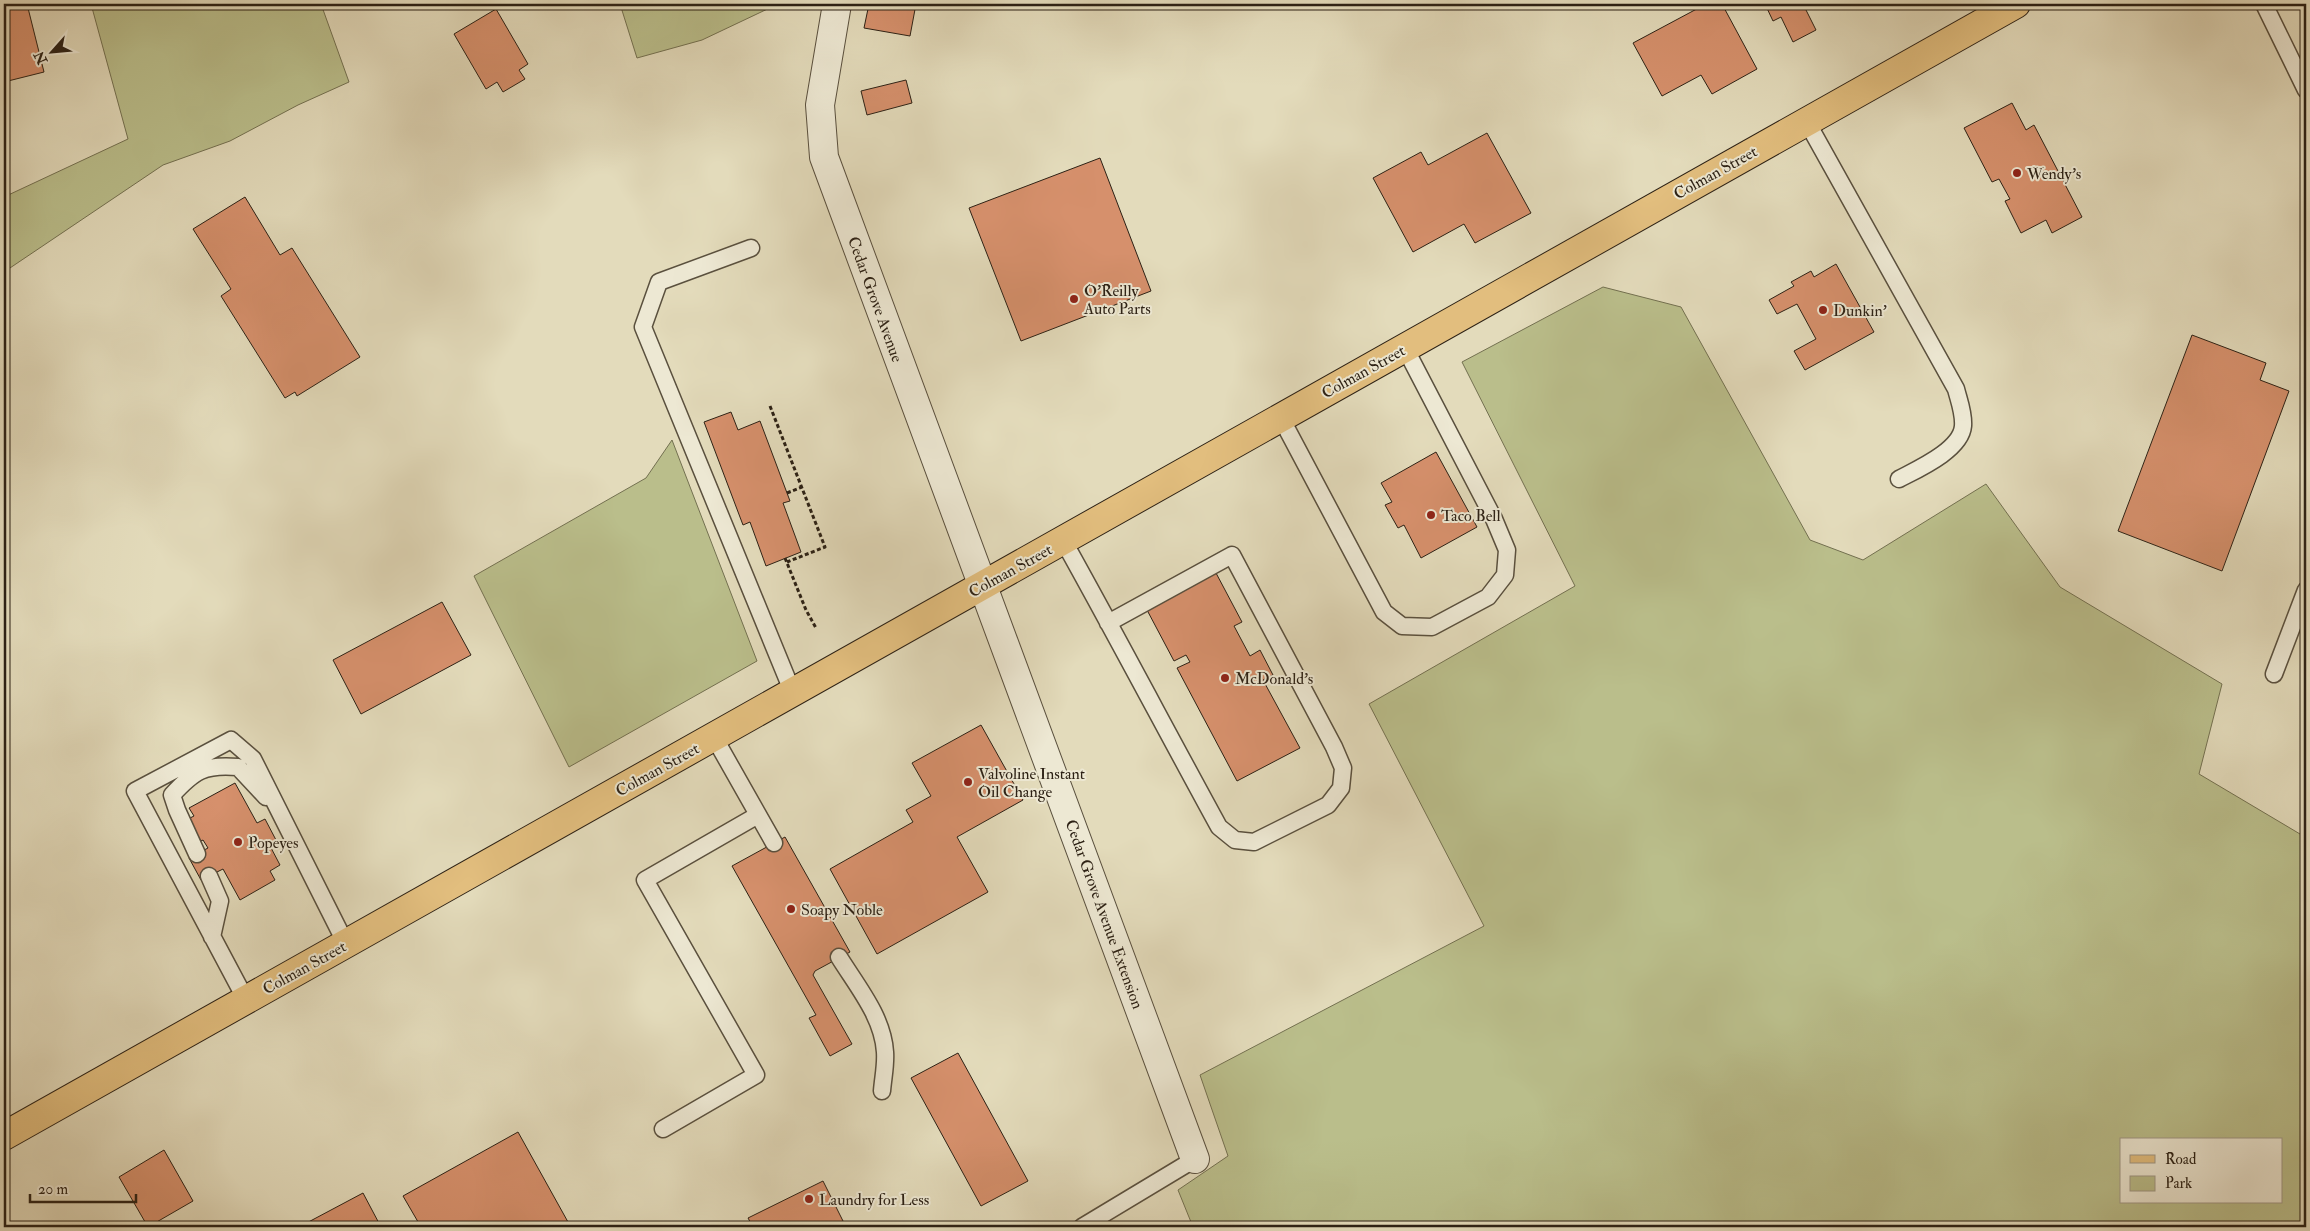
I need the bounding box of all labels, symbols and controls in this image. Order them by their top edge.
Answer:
north arrow [28,28,78,78]
text: N [30,48,52,68]
street label: Colman Street [1670,142,1761,204]
place label: Wendy's [2026,164,2081,184]
marker: Wendy's [2011,167,2023,179]
street label: Cedar Grove Avenue [843,234,907,365]
place label: O'Reilly Auto Parts [1083,281,1151,319]
marker: O'Reilly Auto Parts [1068,293,1080,305]
place label: Dunkin' [1833,301,1887,321]
marker: Dunkin' [1817,304,1829,316]
street label: Colman Street [1318,341,1409,403]
place label: Taco Bell [1441,506,1501,526]
marker: Taco Bell [1425,509,1437,521]
street label: Colman Street [965,540,1056,602]
place label: McDonald's [1235,669,1313,689]
marker: McDonald's [1219,672,1231,684]
street label: Colman Street [612,739,703,801]
place label: Valvoline Instant Oil Change [978,764,1085,802]
marker: Valvoline Instant Oil Change [962,776,974,788]
street label: Cedar Grove Avenue Extension [1060,817,1148,1012]
place label: Popeyes [248,833,298,854]
marker: Popeyes [232,836,244,848]
place label: Soapy Noble [801,900,883,921]
marker: Soapy Noble [785,903,797,915]
street label: Colman Street [259,937,350,999]
legend [2120,1138,2282,1204]
text: Road [2165,1150,2197,1169]
scale bar [30,1171,136,1203]
text: Park [2165,1174,2192,1193]
text: 20 m [38,1180,68,1199]
place label: Laundry for Less [819,1190,929,1210]
marker: Laundry for Less [803,1193,815,1205]

